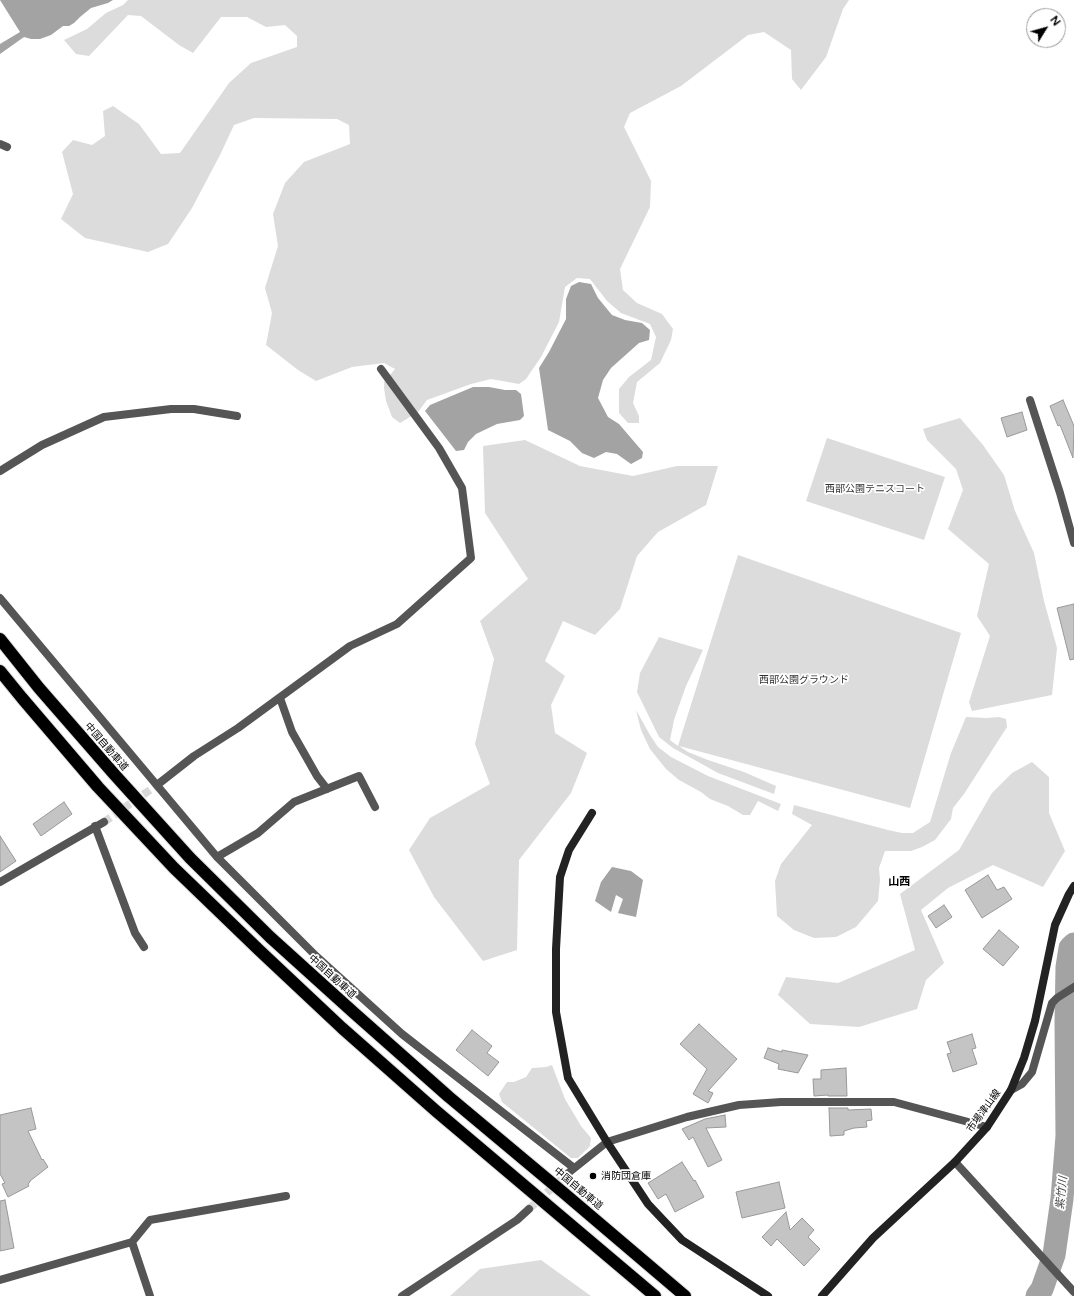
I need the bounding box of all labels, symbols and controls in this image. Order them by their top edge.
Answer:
north arrow [1026,8,1066,48]
text: N [1047,14,1063,29]
park label: 西部公園テニスコート [825,483,925,495]
park label: 西部公園グラウンド [759,674,849,686]
street label: 中国自動車道 [82,720,130,774]
district label: 山西 [888,875,910,889]
street label: 中国自動車道 [306,952,358,1002]
street label: 市場津山線 [964,1087,1004,1135]
street label: 中国自動車道 [551,1165,605,1213]
place label: 消防団倉庫 [601,1170,651,1182]
marker: 消防団倉庫 [588,1171,598,1181]
water label: 紫竹川 [1054,1176,1070,1210]

